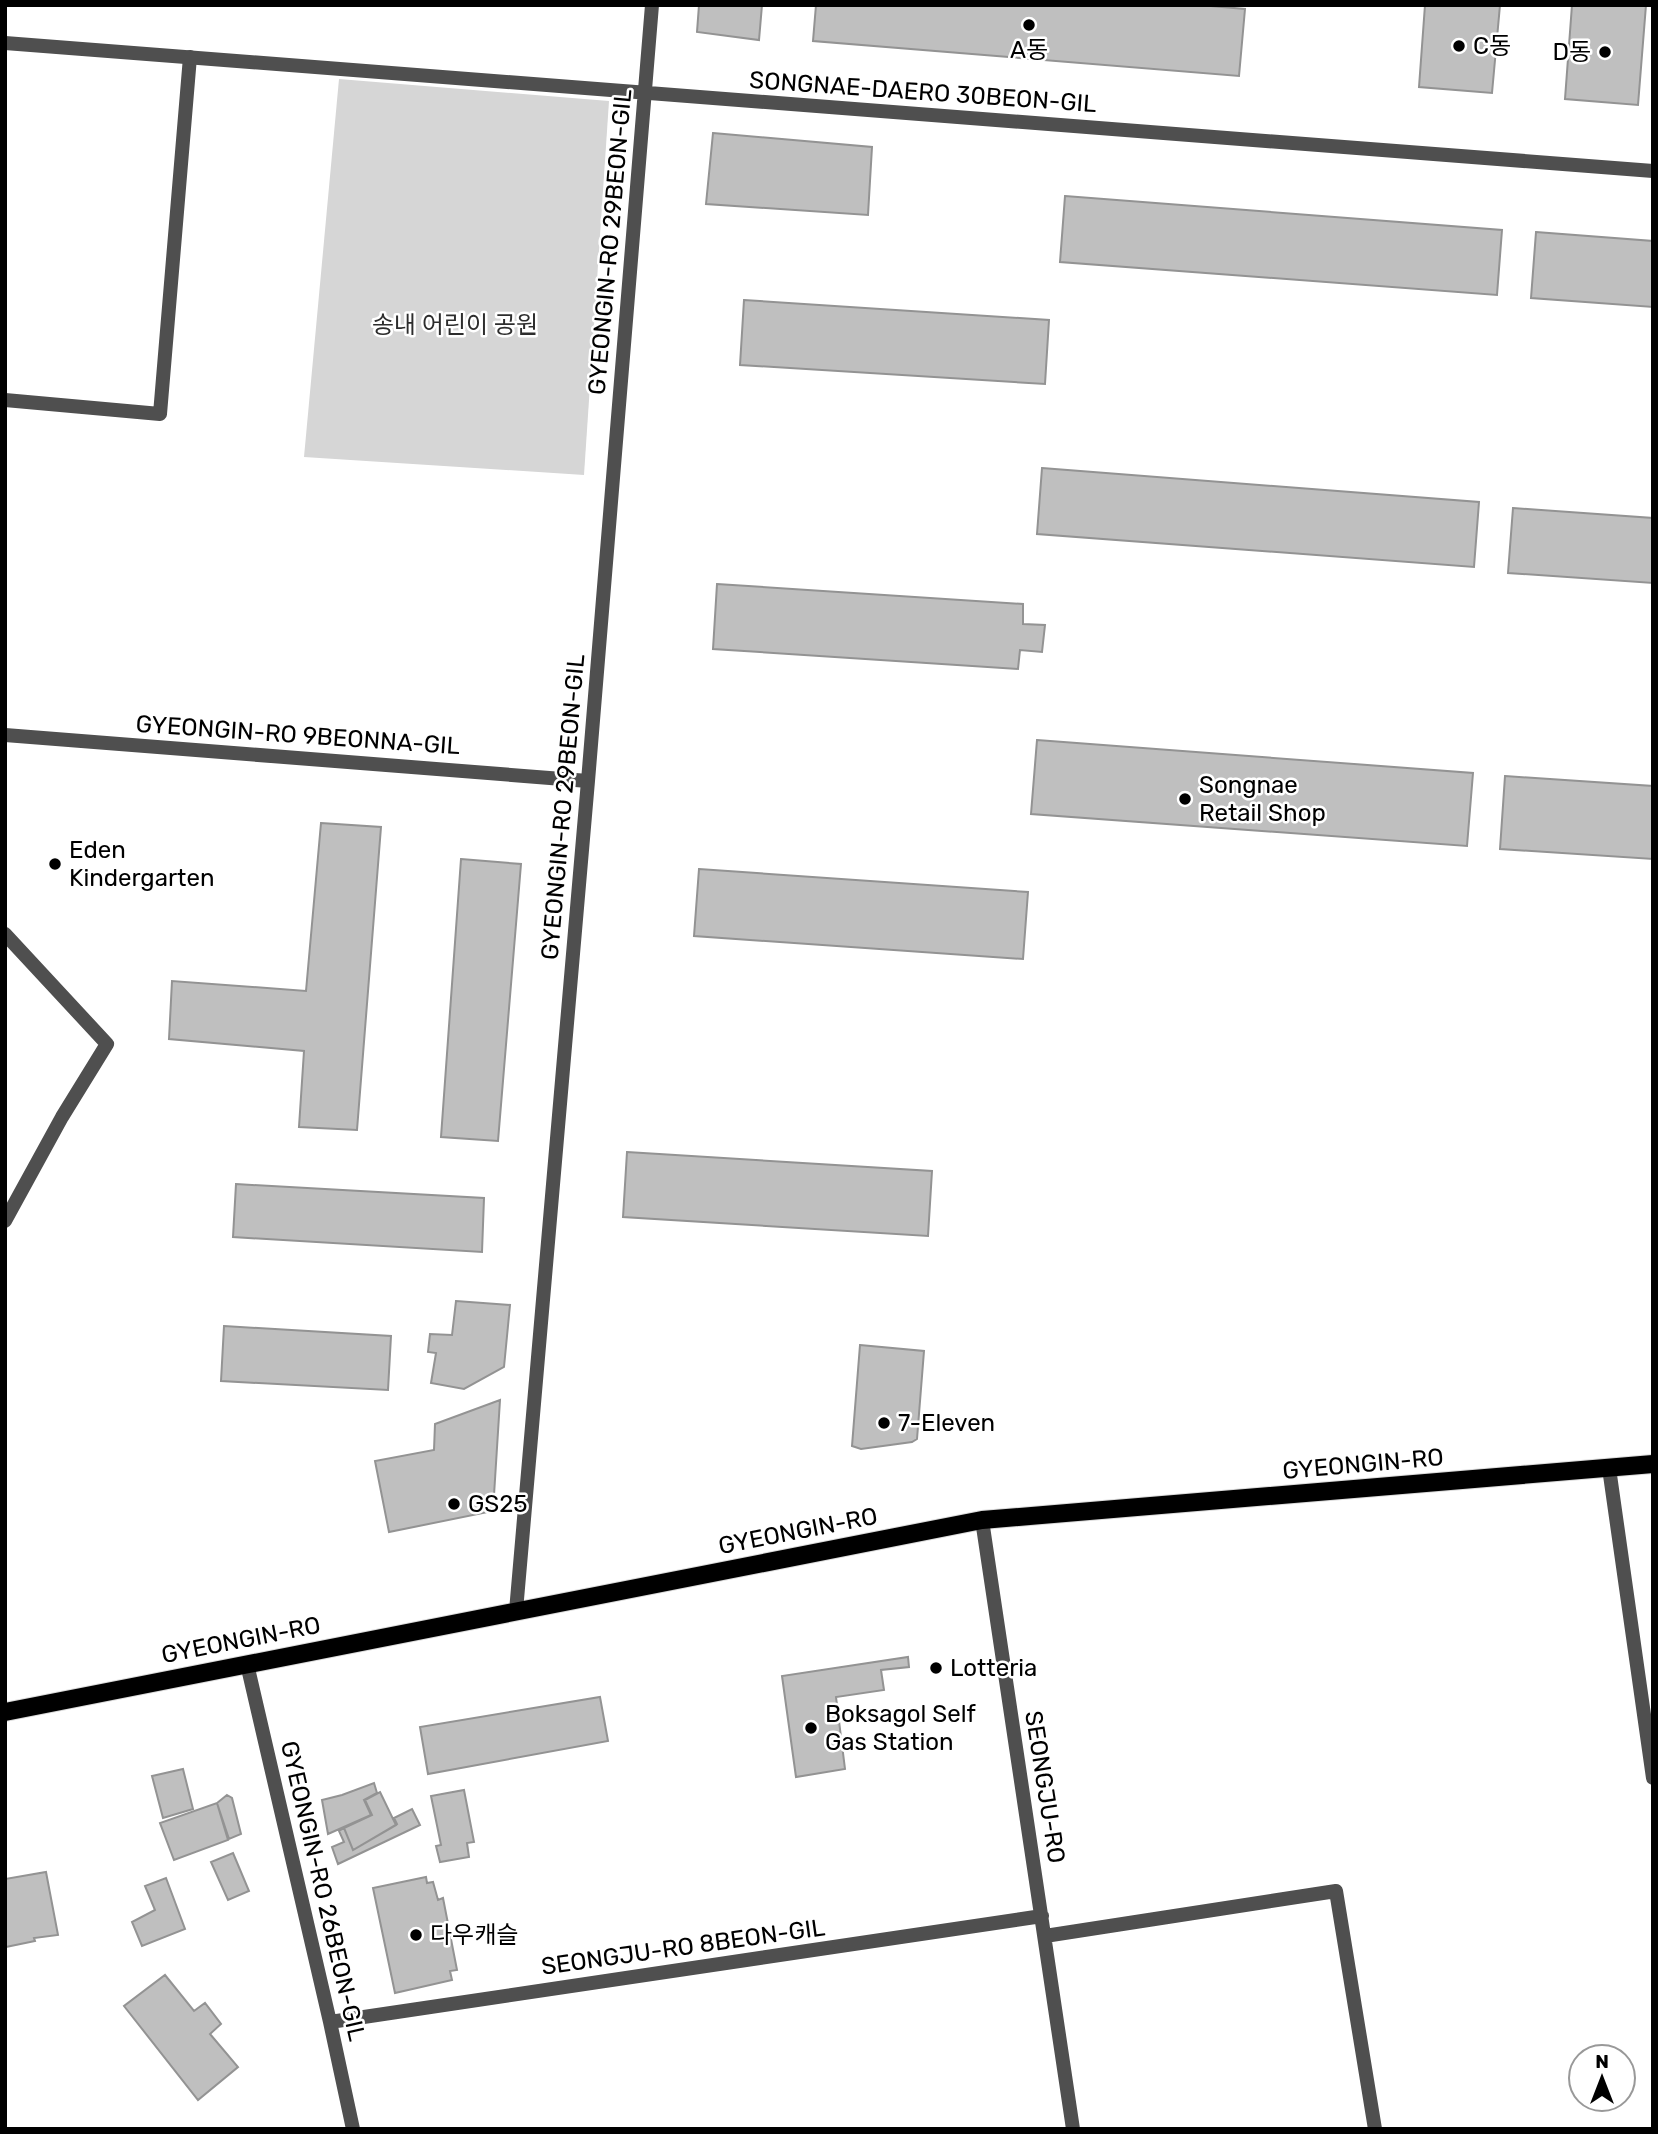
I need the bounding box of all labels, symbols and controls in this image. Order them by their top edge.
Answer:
marker: A동 [1021,17,1037,33]
place label: C동 [1473,32,1511,60]
place label: A동 [1010,36,1048,64]
marker: C동 [1451,38,1467,54]
place label: D동 [1552,38,1591,66]
marker: D동 [1597,44,1613,60]
street label: SONGNAE-DAERO 30BEON-GIL [748,66,1098,118]
street label: GYEONGIN-RO 29BEON-GIL [583,88,637,396]
park label: 송내 어린이 공원 [372,311,538,339]
street label: GYEONGIN-RO 29BEON-GIL [536,653,590,961]
street label: GYEONGIN-RO 9BEONNA-GIL [135,710,462,760]
place label: Songnae Retail Shop [1199,771,1326,827]
marker: Songnae Retail Shop [1177,791,1193,807]
place label: Eden Kindergarten [69,836,214,892]
marker: Eden Kindergarten [47,856,63,872]
place label: 7-Eleven [898,1409,995,1437]
marker: 7-Eleven [876,1415,892,1431]
street label: GYEONGIN-RO [1281,1443,1445,1485]
place label: GS25 [468,1490,528,1518]
marker: GS25 [446,1496,462,1512]
street label: GYEONGIN-RO [716,1502,880,1560]
street label: GYEONGIN-RO [159,1611,323,1669]
place label: Lotteria [950,1654,1037,1682]
marker: Lotteria [928,1660,944,1676]
place label: Boksagol Self Gas Station [825,1700,976,1756]
street label: SEONGJU-RO [1019,1709,1071,1865]
marker: Boksagol Self Gas Station [803,1720,819,1736]
street label: GYEONGIN-RO 26BEON-GIL [275,1738,371,2044]
street label: SEONGJU-RO 8BEON-GIL [539,1913,827,1981]
place label: 다우캐슬 [430,1921,518,1949]
marker: 다우캐슬 [408,1927,424,1943]
north arrow [1567,2043,1637,2113]
text: N [1595,2050,1609,2073]

